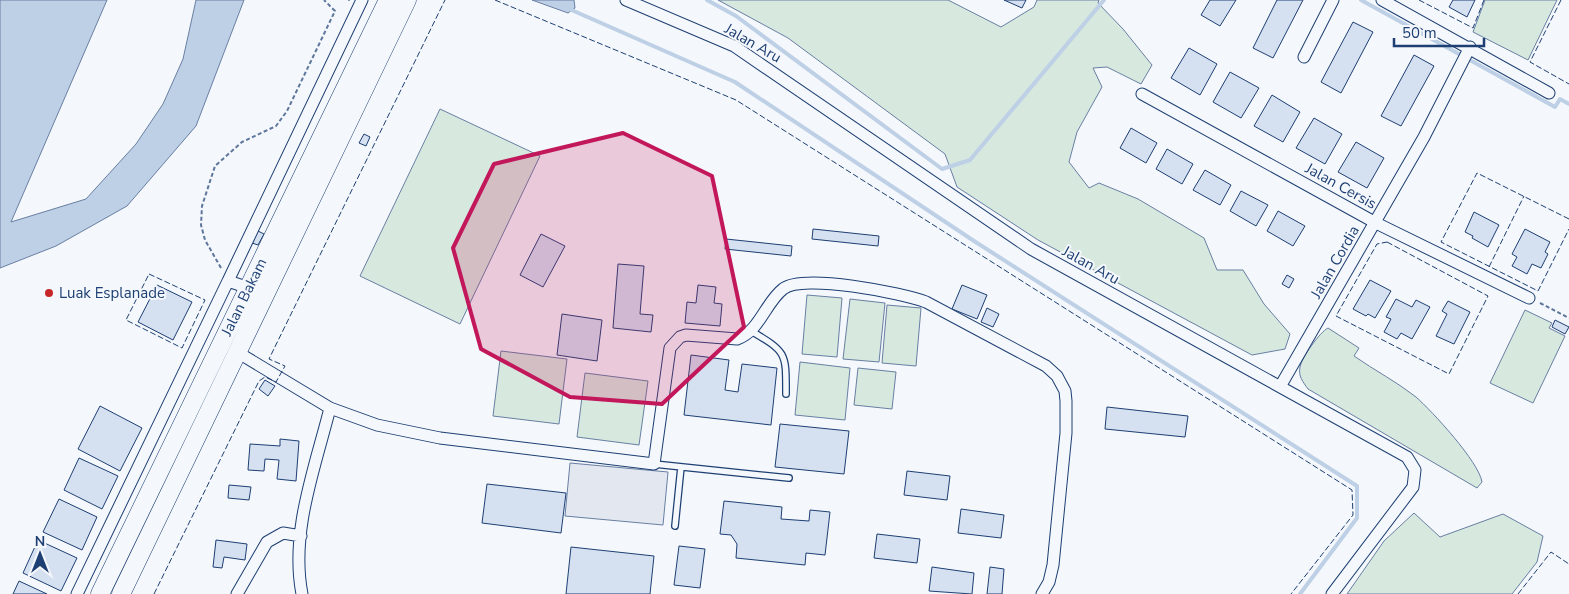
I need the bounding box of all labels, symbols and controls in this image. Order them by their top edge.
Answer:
scale bar [1394,15,1484,47]
street label: Jalan Aru [720,18,785,67]
text: 50 m [1402,23,1437,43]
street label: Jalan Cersis [1301,158,1380,214]
street label: Jalan Cordia [1306,222,1364,303]
street label: Jalan Aru [1058,241,1123,289]
street label: Jalan Bakam [216,255,271,340]
place label: Luak Esplanade [59,283,165,303]
marker: Luak Esplanade [43,287,55,299]
north arrow [15,529,65,579]
text: N [35,532,45,551]

